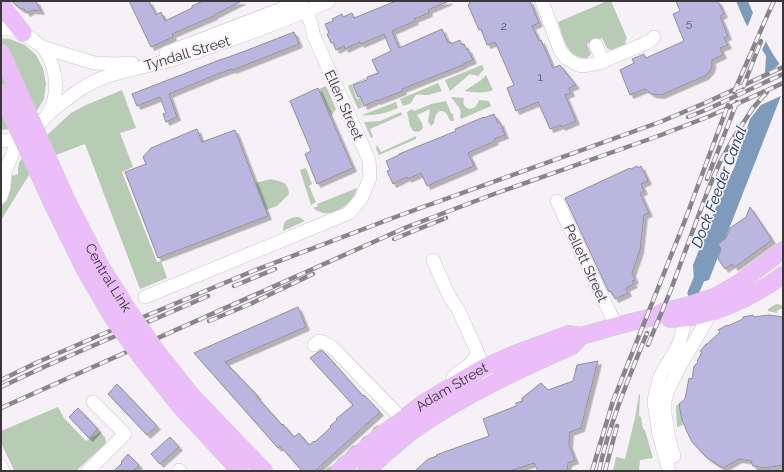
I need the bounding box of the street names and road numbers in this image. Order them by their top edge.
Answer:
street label: Tyndall Street [142,32,232,74]
street label: Ellen Street [321,68,367,143]
street label: Pellett Street [561,221,611,305]
street label: Central Link [82,240,135,315]
street label: Adam Street [412,359,490,414]

